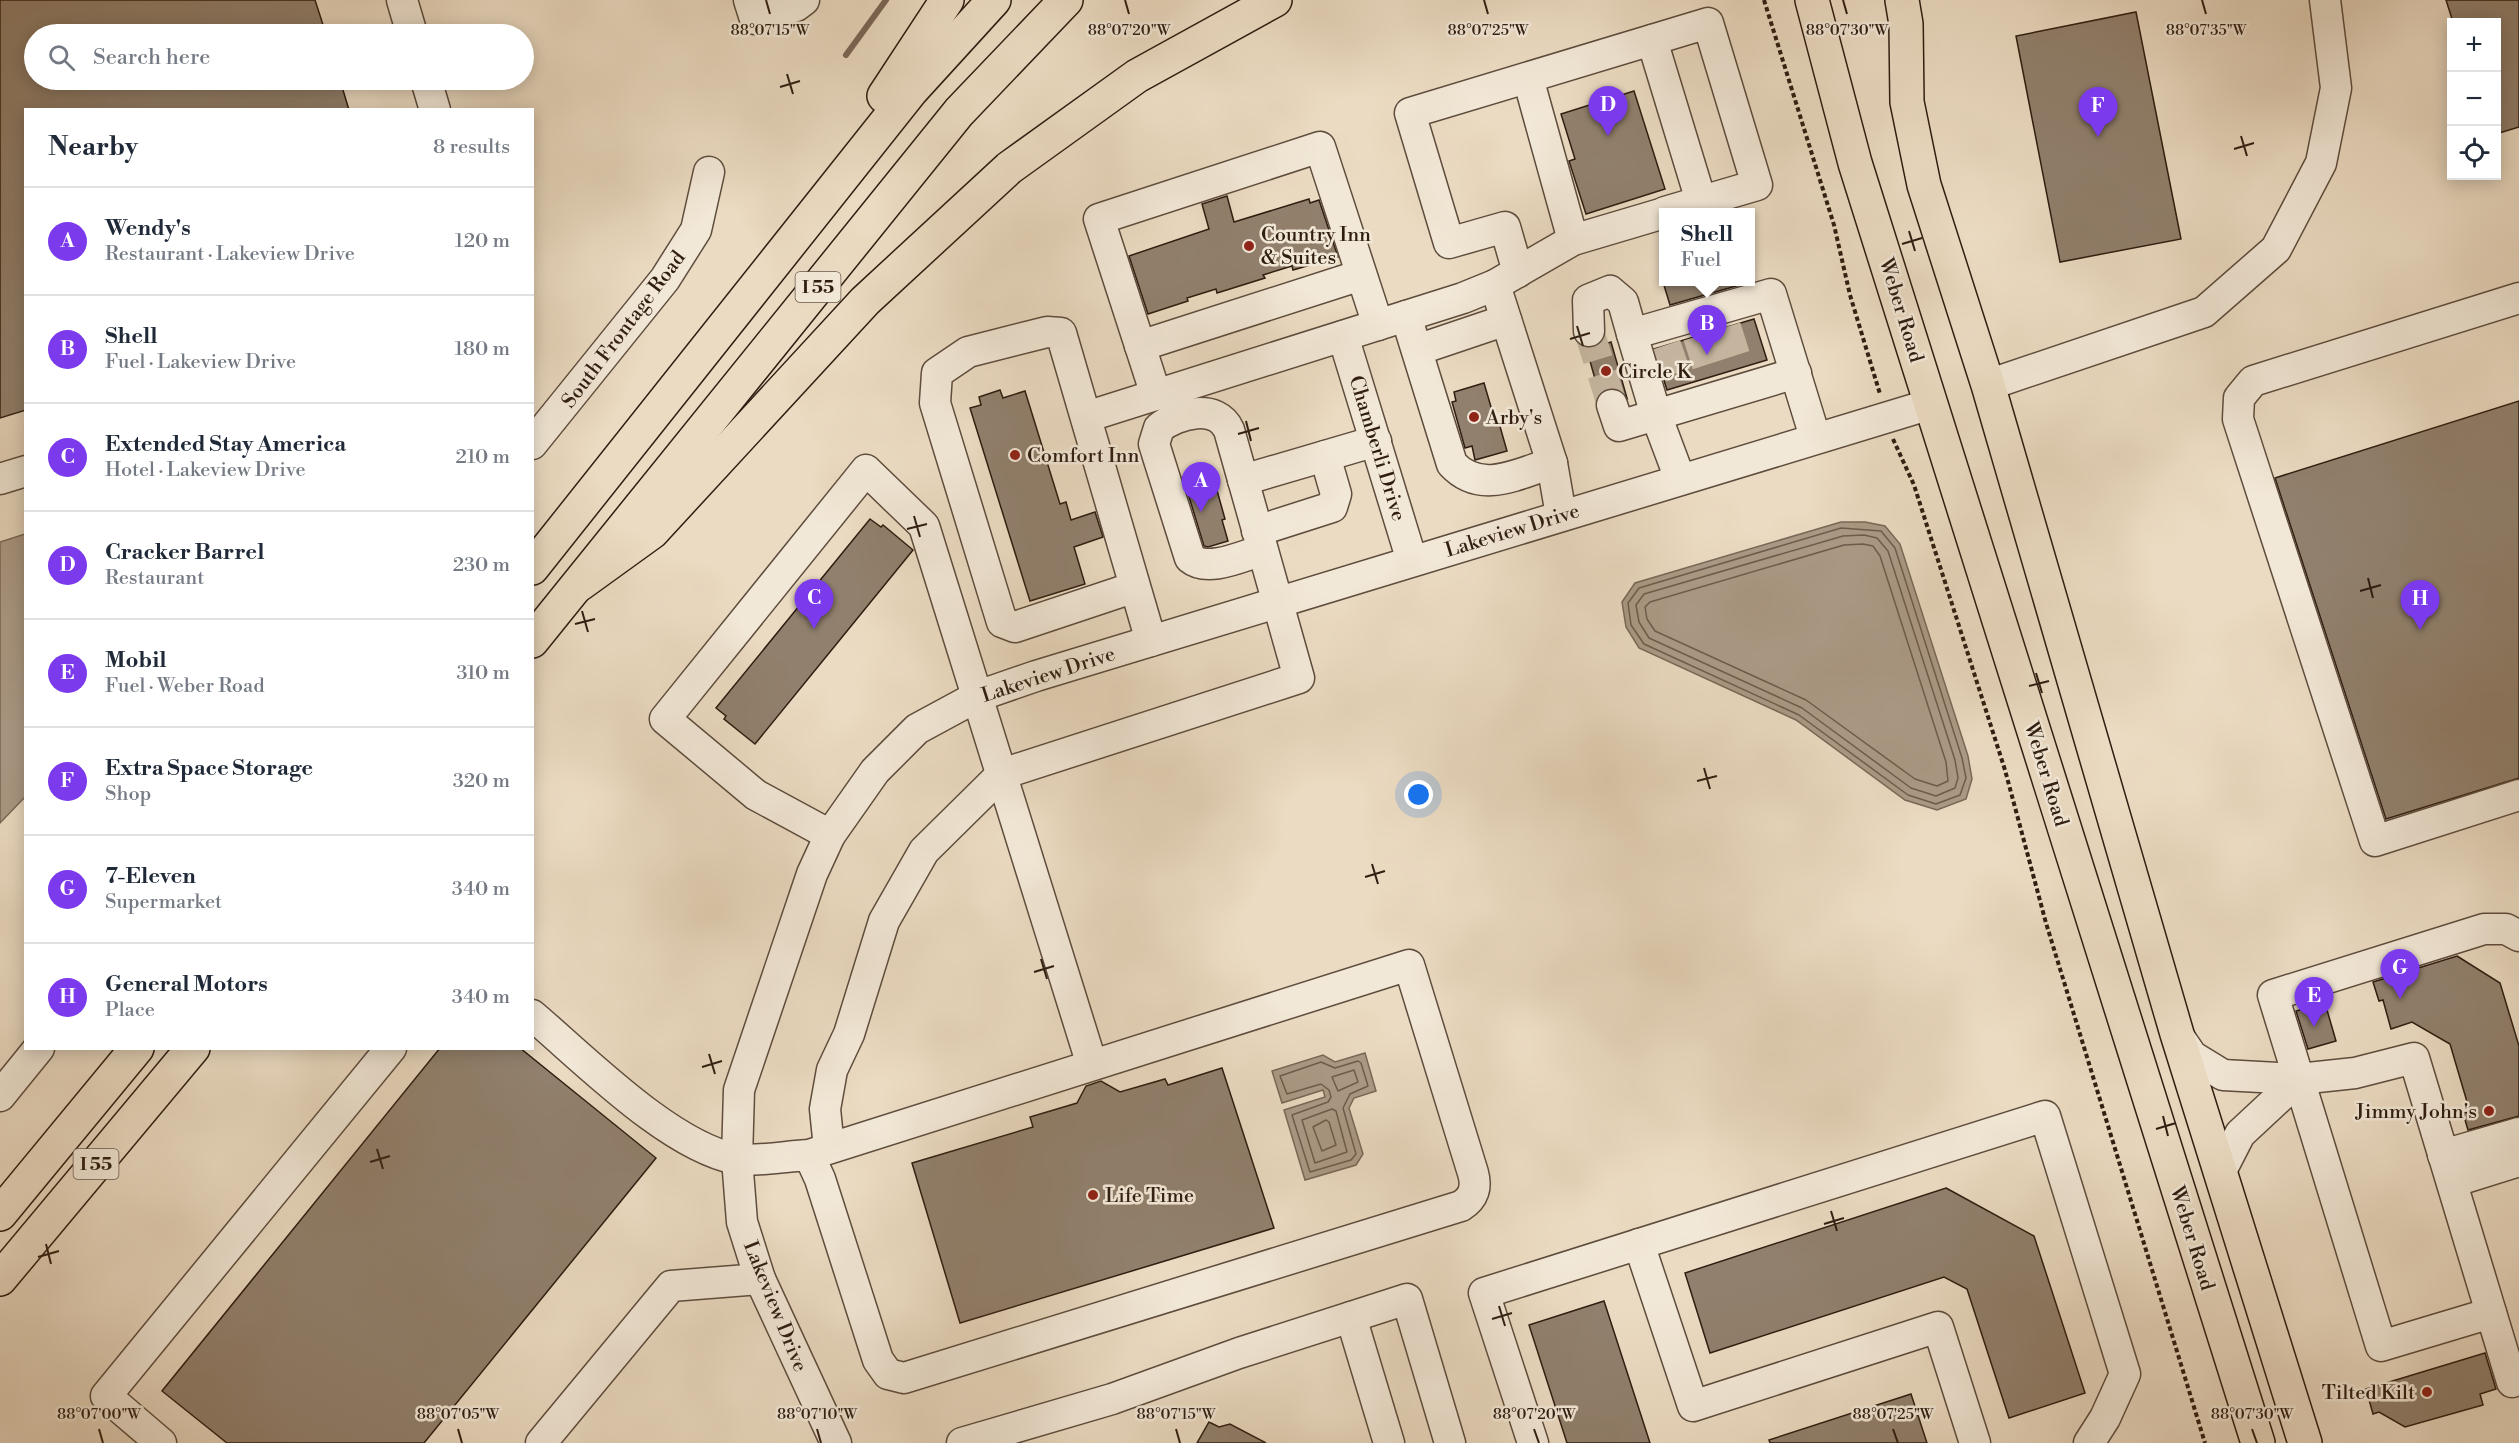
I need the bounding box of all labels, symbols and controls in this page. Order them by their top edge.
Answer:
map controls [2447,18,2501,180]
button: + [2447,18,2501,72]
text: 88°07'15"W [731,21,810,40]
text: 88°07'20"W [1088,21,1171,40]
text: 88°07'25"W [1448,21,1529,40]
text: 88°07'30"W [1806,21,1889,40]
text: 88°07'35"W [2166,21,2247,40]
search box [24,24,534,90]
icon: search [45,41,78,74]
text: Search here [93,44,210,71]
button: − [2447,72,2501,126]
pin: D [1588,86,1628,136]
pin: F [2078,88,2118,137]
button: locate [2447,126,2501,180]
text: Nearby [48,131,138,163]
text: 8 results [433,135,510,160]
popup [1659,208,1755,286]
text: Wendy's [105,215,191,242]
text: Shell [1681,221,1733,248]
place label: Country Inn & Suites [1261,223,1371,271]
text: A [60,229,75,254]
text: 120 m [455,229,510,254]
marker: Country Inn & Suites [1242,239,1256,253]
text: Restaurant · Lakeview Drive [105,242,355,267]
street label: South Frontage Road [557,246,692,413]
text: Fuel [1681,248,1721,273]
street label: Weber Road [1873,254,1928,366]
road number: I 55 [796,272,840,302]
pin: B [1688,306,1726,355]
text: Shell [105,323,157,350]
text: B [60,337,75,362]
text: 180 m [455,337,510,362]
text: Fuel · Lakeview Drive [105,350,296,375]
place label: Circle K [1618,360,1693,385]
marker: Circle K [1599,364,1613,378]
street label: Chamberli Drive [1343,373,1411,524]
place label: Arby's [1485,406,1542,431]
marker: Arby's [1467,410,1481,424]
text: Extended Stay America [105,431,346,458]
place label: Comfort Inn [1027,444,1139,469]
text: C [60,445,75,470]
text: 210 m [455,445,510,470]
marker: Comfort Inn [1008,448,1022,462]
text: Hotel · Lakeview Drive [105,458,306,483]
pin: A [1182,462,1220,512]
street label: Lakeview Drive [1442,499,1583,564]
text: Cracker Barrel [105,539,264,566]
text: D [60,553,75,578]
text: 230 m [453,553,510,578]
text: Restaurant [105,566,204,591]
pin: C [794,580,834,629]
pin: H [2400,580,2440,630]
street label: Lakeview Drive [978,642,1118,709]
text: Mobil [105,647,166,674]
text: E [61,661,74,686]
text: 310 m [457,661,510,686]
text: Fuel · Weber Road [105,674,265,699]
street label: Weber Road [2018,718,2073,830]
text: Extra Space Storage [105,755,313,782]
text: F [60,769,75,794]
text: 320 m [453,769,510,794]
your location [1404,780,1433,809]
text: Shop [105,782,151,807]
text: 7-Eleven [105,863,196,890]
text: G [60,877,75,902]
text: 340 m [452,877,510,902]
text: Supermarket [105,890,222,915]
pin: G [2380,950,2420,999]
text: General Motors [105,971,268,998]
pin: E [2294,978,2334,1027]
text: H [59,985,76,1010]
text: 340 m [452,985,510,1010]
text: Place [105,998,155,1023]
place label: Jimmy John's [2355,1100,2477,1125]
marker: Jimmy John's [2482,1104,2496,1118]
road number: I 55 [74,1149,118,1179]
street label: Weber Road [2164,1182,2219,1294]
place label: Life Time [1105,1184,1194,1209]
marker: Life Time [1086,1188,1100,1202]
street label: Lakeview Drive [737,1237,812,1376]
place label: Tilted Kilt [2322,1381,2415,1406]
marker: Tilted Kilt [2420,1385,2434,1399]
text: 88°07'00"W [57,1405,141,1424]
text: 88°07'05"W [417,1405,500,1424]
text: 88°07'10"W [777,1405,857,1424]
text: 88°07'15"W [1137,1405,1216,1424]
text: 88°07'20"W [1493,1405,1576,1424]
text: 88°07'25"W [1853,1405,1934,1424]
text: 88°07'30"W [2211,1405,2294,1424]

